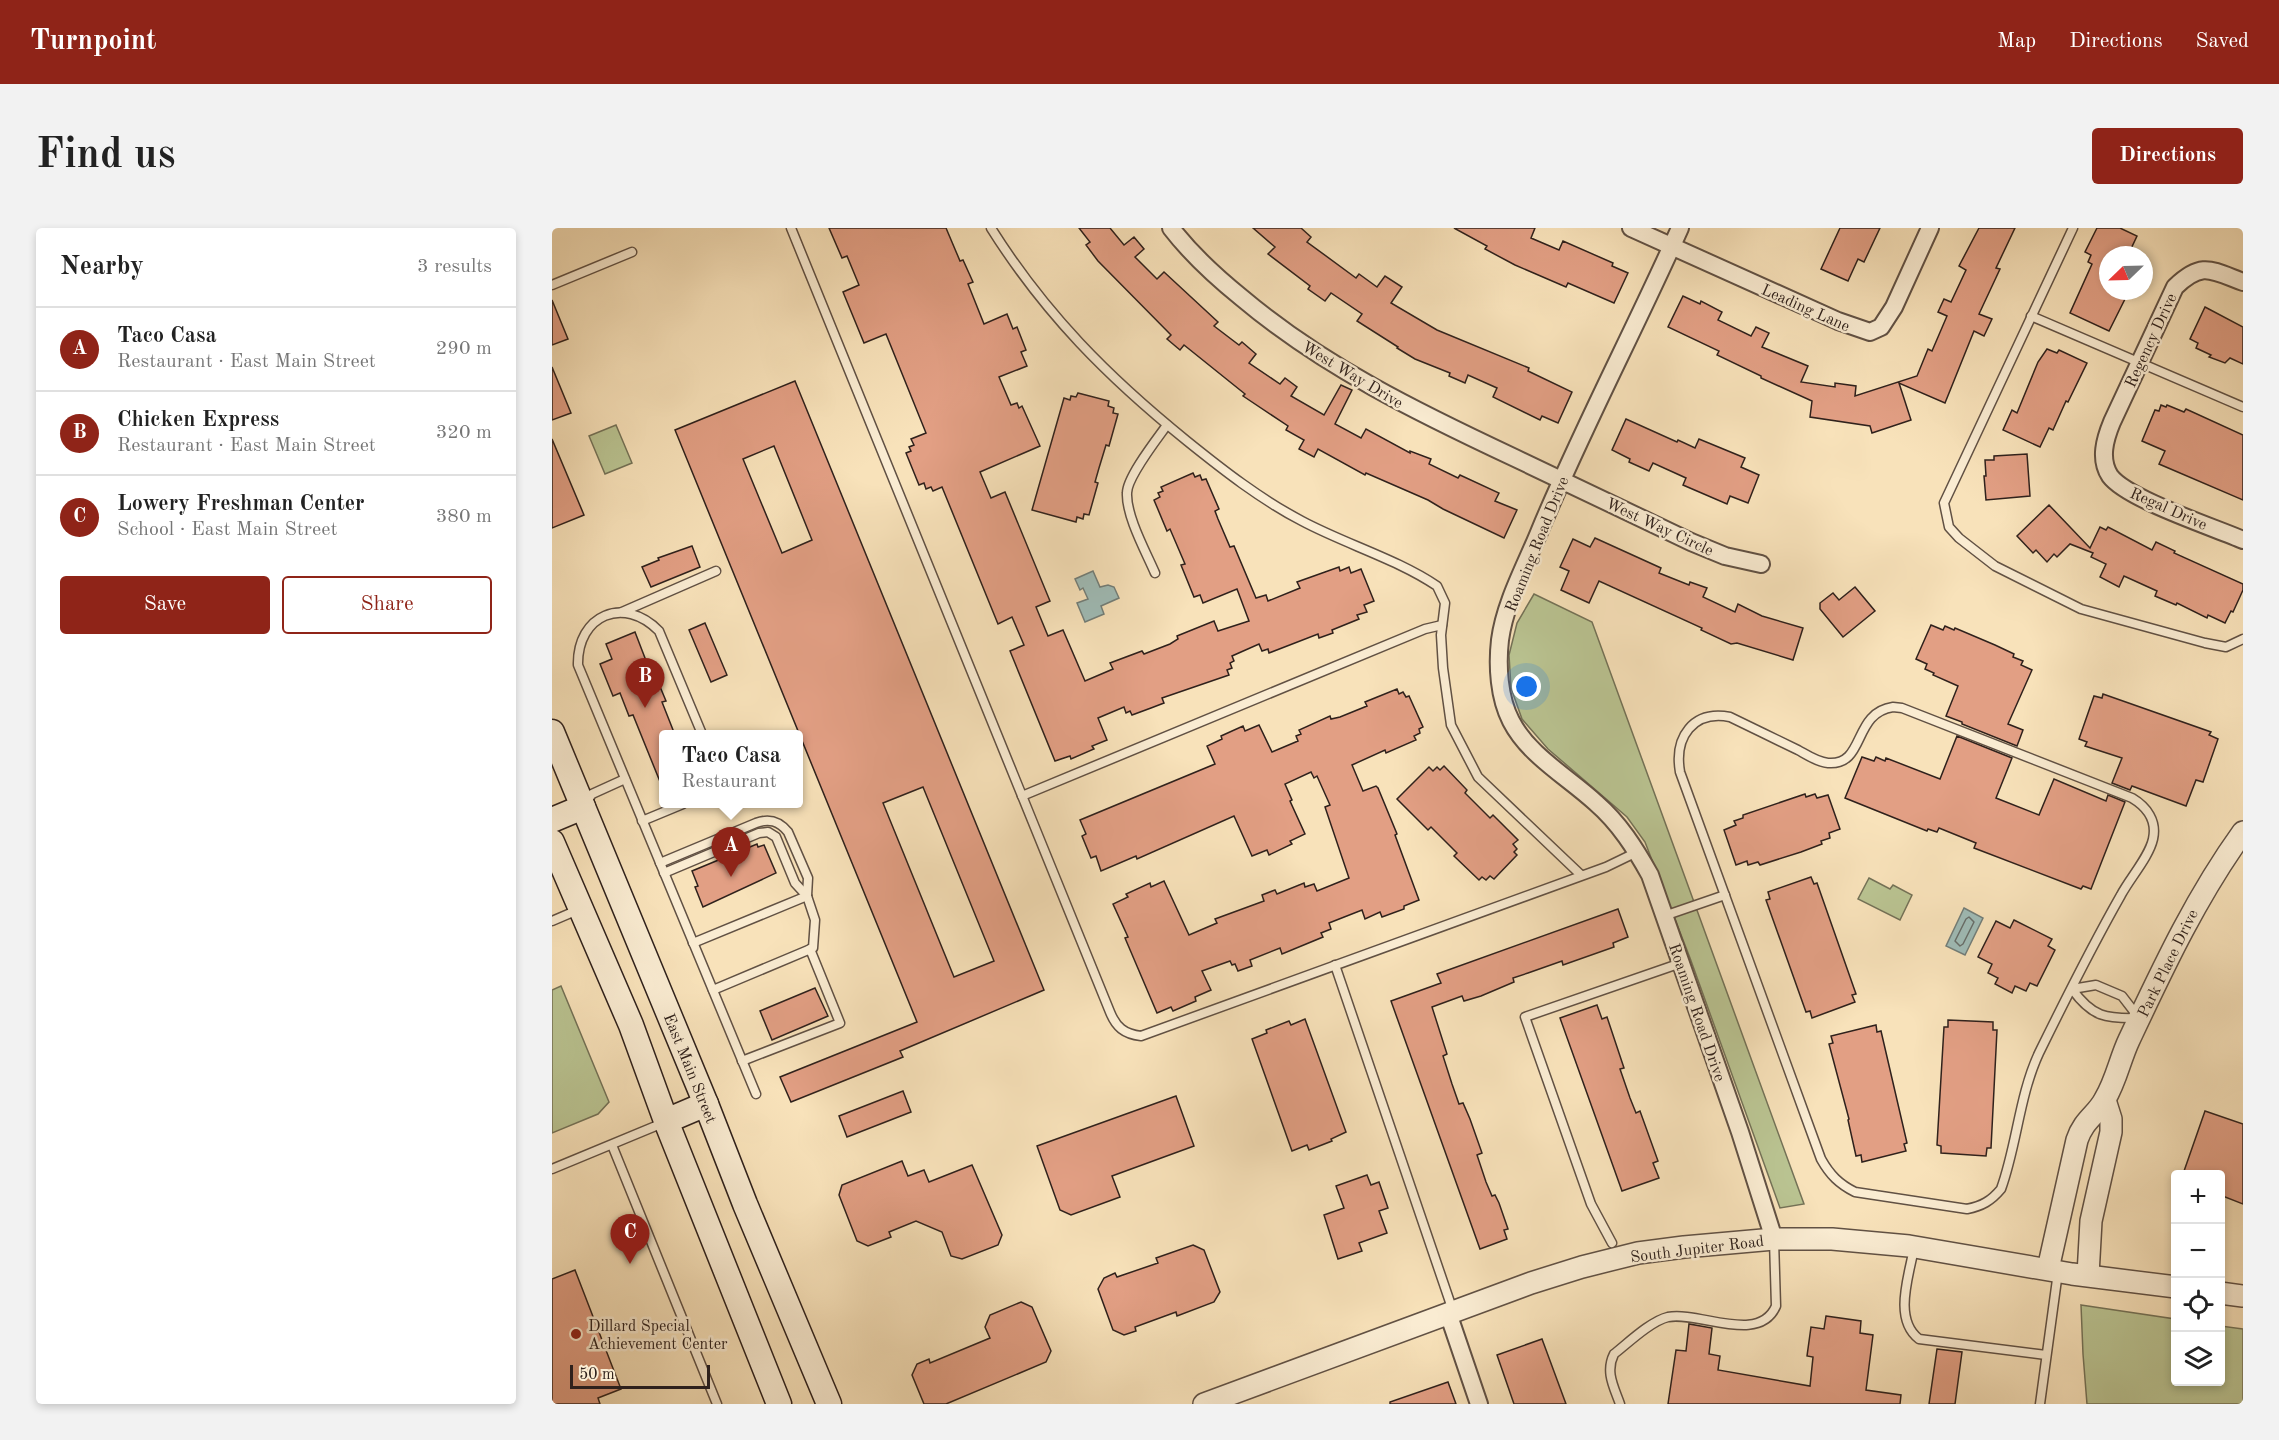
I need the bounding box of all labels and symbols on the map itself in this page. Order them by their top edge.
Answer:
north arrow [2099,246,2153,300]
street label: Leading Lane [1759,282,1852,335]
street label: Regency Drive [2123,291,2181,390]
street label: West Way Drive [1299,339,1405,412]
street label: Roaming Road Drive [1503,475,1572,615]
street label: Regal Drive [2127,486,2209,534]
street label: West Way Circle [1603,496,1715,560]
pin: B [626,658,664,708]
your location [1512,672,1541,701]
pin: A [712,828,750,877]
street label: Park Place Drive [2136,907,2202,1020]
street label: Roaming Road Drive [1665,942,1727,1084]
street label: East Main Street [660,1011,719,1126]
pin: C [610,1214,650,1264]
street label: South Jupiter Road [1629,1234,1765,1266]
place label: Dillard Special Achievement Center [588,1319,728,1353]
marker: Dillard Special Achievement Center [569,1327,583,1341]
scale bar [570,1362,710,1390]

